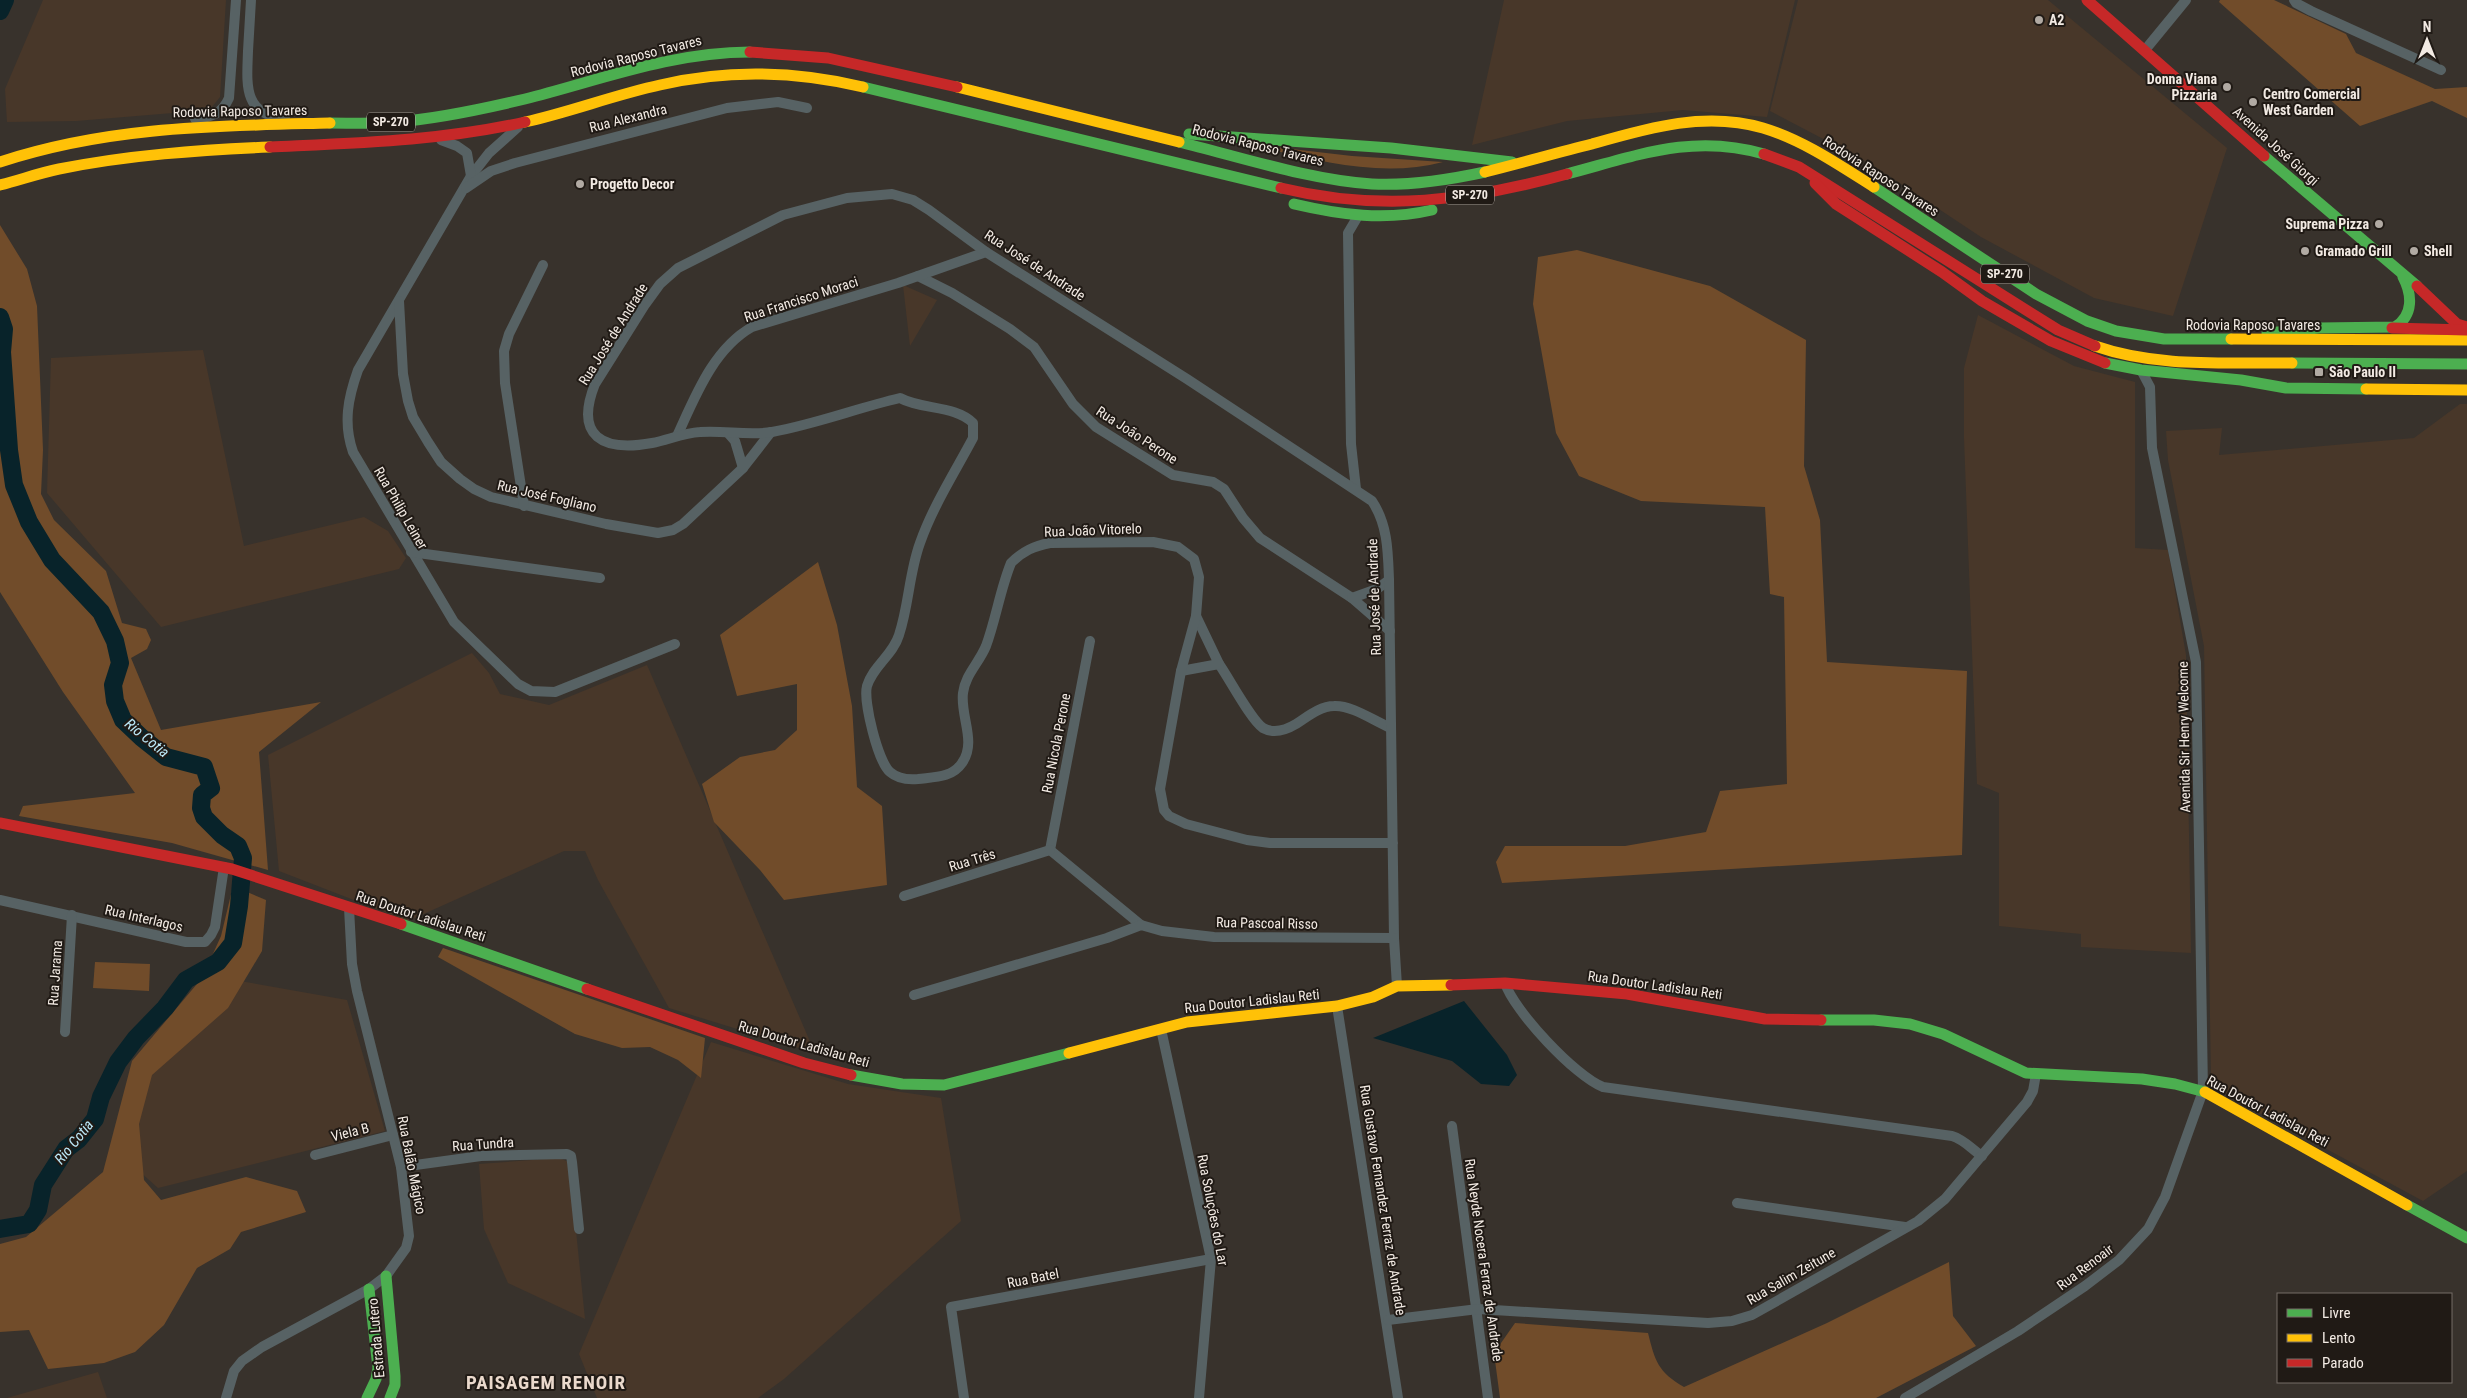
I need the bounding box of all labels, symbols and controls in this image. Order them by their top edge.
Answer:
place label: A2 [2049,12,2064,28]
marker: A2 [2033,14,2045,26]
north arrow [2402,15,2452,65]
text: N [2423,19,2431,35]
street label: Rodovia Raposo Tavares [569,32,703,80]
place label: Donna Viana Pizzaria [2147,71,2217,103]
marker: Donna Viana Pizzaria [2221,81,2233,93]
place label: Centro Comercial West Garden [2263,86,2360,118]
marker: Centro Comercial West Garden [2247,96,2259,108]
street label: Rua Alexandra [588,101,668,135]
street label: Rodovia Raposo Tavares [173,102,307,120]
street label: Avenida José Giorgi [2230,103,2322,189]
road number: SP-270 [367,112,415,132]
street label: Rodovia Raposo Tavares [1191,121,1325,169]
street label: Rodovia Raposo Tavares [1820,133,1942,219]
place label: Progetto Decor [590,176,675,192]
marker: Progetto Decor [574,178,586,190]
road number: SP-270 [1446,186,1494,204]
place label: Suprema Pizza [2285,216,2369,232]
marker: Suprema Pizza [2373,218,2385,230]
street label: Rua José de Andrade [982,226,1089,304]
place label: Gramado Grill [2315,243,2392,259]
place label: Shell [2424,243,2452,259]
marker: Gramado Grill [2299,245,2311,257]
marker: Shell [2408,245,2420,257]
road number: SP-270 [1981,264,2029,284]
street label: Rua Francisco Moraci [742,273,860,325]
street label: Rua José de Andrade [575,280,651,388]
street label: Rodovia Raposo Tavares [2186,317,2320,333]
place label: São Paulo II [2329,364,2396,380]
marker: São Paulo II [2313,366,2325,378]
street label: Rua João Perone [1093,403,1181,467]
street label: Rua Philip Leiner [371,464,431,552]
street label: Rua José Fogliano [496,477,598,515]
street label: Rua João Vitorelo [1044,520,1142,540]
street label: Rua José de Andrade [1364,538,1384,656]
street label: Avenida Sir Henry Welcome [2175,661,2193,813]
street label: Rua Nicola Perone [1038,691,1074,794]
water label: Rio Cotia [121,715,173,761]
street label: Rua Três [947,845,997,875]
street label: Rua Doutor Ladislau Reti [354,887,488,945]
street label: Rua Interlagos [103,901,185,935]
street label: Rua Pascoal Risso [1216,914,1318,932]
street label: Rua Jarama [45,940,65,1006]
street label: Rua Doutor Ladislau Reti [1587,968,1723,1002]
street label: Rua Doutor Ladislau Reti [1184,986,1320,1016]
street label: Rua Doutor Ladislau Reti [737,1018,871,1070]
street label: Rua Doutor Ladislau Reti [2204,1072,2332,1150]
street label: Rua Gustavo Fernandez Ferraz de Andrade [1357,1084,1409,1317]
street label: Rua Balão Mágico [395,1115,429,1215]
water label: Rio Cotia [51,1116,97,1168]
street label: Viela B [329,1120,371,1144]
street label: Rua Tundra [452,1134,514,1154]
street label: Rua Soluções do Lar [1194,1153,1232,1267]
street label: Rua Neyde Nocera Ferraz de Andrade [1462,1158,1506,1363]
street label: Rua Renoair [2054,1241,2116,1293]
street label: Rua Salim Zeitune [1744,1244,1838,1308]
street label: Rua Batel [1006,1265,1060,1291]
legend [2277,1293,2452,1383]
street label: Estrada Lutero [365,1297,387,1379]
text: Livre [2322,1304,2350,1322]
text: Lento [2322,1329,2355,1347]
text: Parado [2322,1354,2364,1372]
district label: PAISAGEM RENOIR [466,1371,626,1394]

